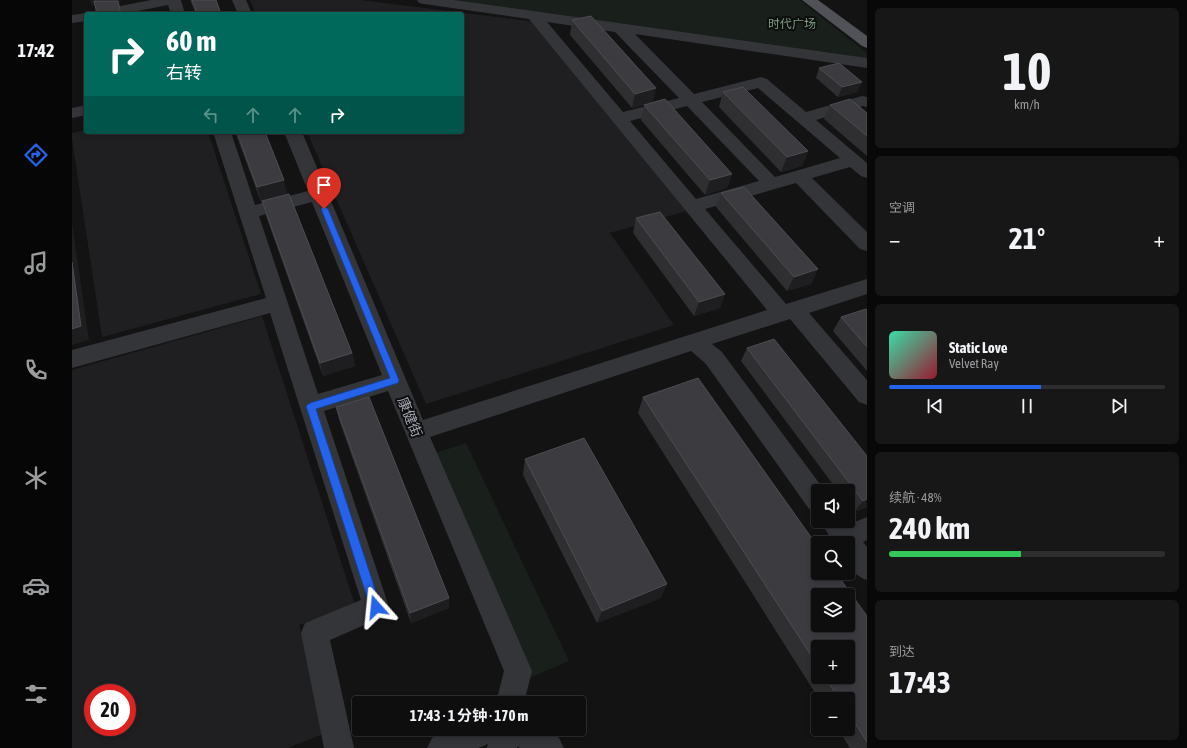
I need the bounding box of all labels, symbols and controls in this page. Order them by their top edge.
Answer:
park label: 时代广场 [768,17,816,31]
text: 60 m [166,25,216,57]
icon: right [100,28,152,80]
text: 17:42 [17,40,55,61]
text: 10 [1003,41,1051,101]
text: 右转 [166,62,202,83]
text: km/h [1014,97,1040,112]
icon: left [200,104,222,126]
icon: ahead [242,104,264,126]
icon: ahead [284,104,306,126]
icon: right [326,104,348,126]
icon: directions [22,141,50,169]
pin [307,168,341,209]
icon: arrive [313,174,335,196]
text: 空调 [889,200,915,215]
text: 21° [1009,221,1045,255]
text: − [889,226,900,252]
text: + [1154,226,1165,252]
icon: music [22,249,50,277]
text: Static Love [949,339,1008,356]
icon: phone [22,356,50,384]
text: Velvet Ray [949,356,999,371]
street label: 康健街 [395,395,425,439]
icon: previous [924,395,946,417]
icon: pause [1016,395,1038,417]
icon: next [1108,395,1130,417]
icon: climate [22,464,50,492]
map controls [811,484,855,736]
button: sound [811,484,855,528]
text: 续航 · 48% [889,490,942,505]
text: 240 km [889,511,970,545]
button: search [811,536,855,580]
icon: car [22,572,50,600]
position arrow [355,586,397,628]
button: layers [811,588,855,632]
button: + [811,640,855,684]
text: 到达 [889,644,915,659]
text: 17:43 [889,665,951,699]
icon: filters [22,680,50,708]
speed limit sign: 20 [84,684,136,736]
button: − [811,692,855,736]
text: 17:43 · 1 分钟 · 170 m [410,707,528,724]

